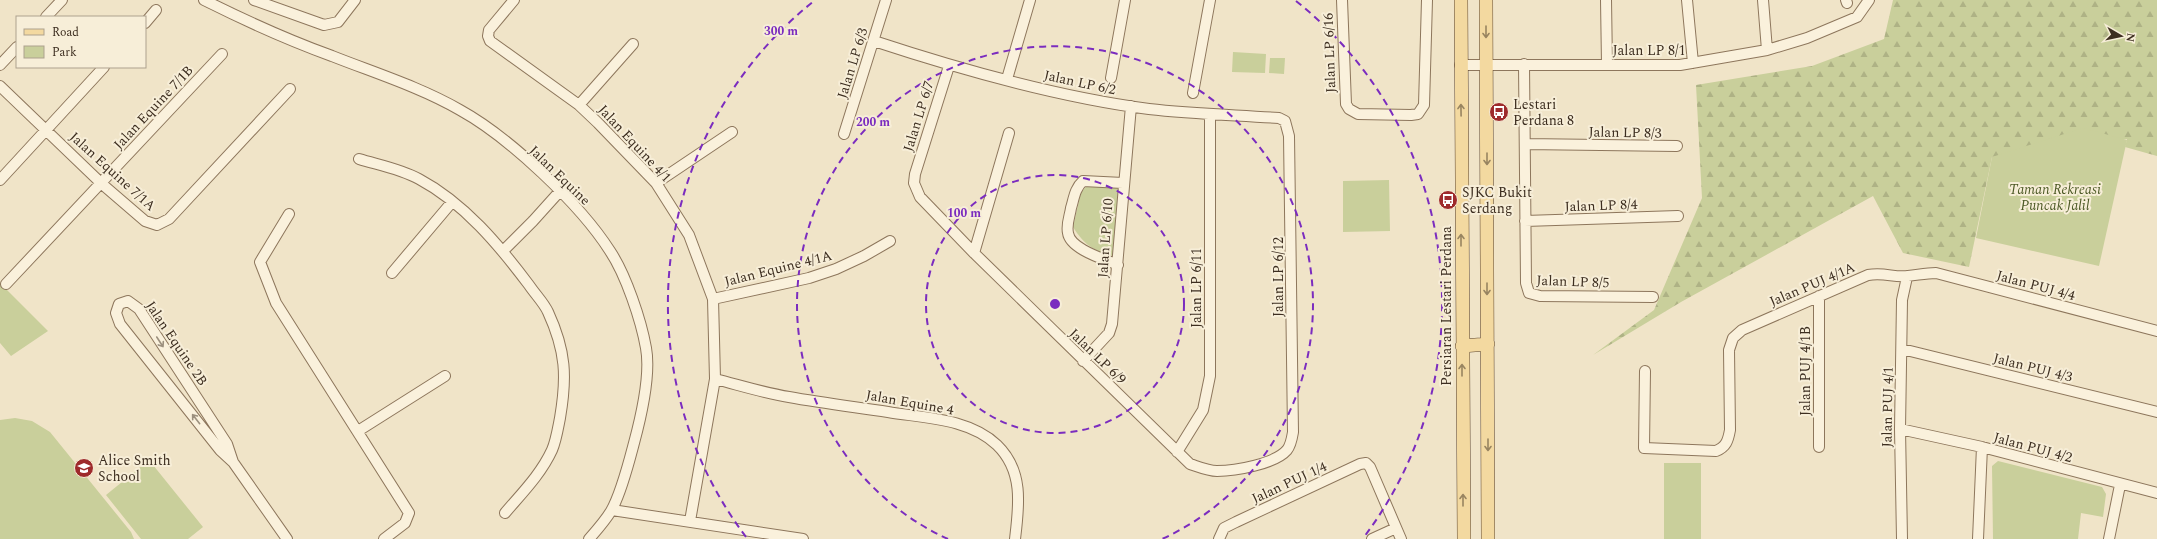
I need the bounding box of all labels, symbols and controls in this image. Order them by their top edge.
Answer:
street label: Jalan LP 6/16 [1318,13,1341,93]
legend [16,16,146,68]
north arrow [2101,16,2141,56]
text: 300 m [764,22,798,41]
text: Road [52,23,79,42]
street label: Jalan LP 6/3 [832,25,873,101]
one-way arrow [1482,25,1490,38]
text: N [2121,32,2139,43]
street label: Jalan LP 8/1 [1612,40,1686,61]
text: Park [52,43,77,62]
street label: Jalan Equine 7/1B [109,60,198,154]
street label: Jalan LP 6/2 [1042,65,1118,100]
street label: Jalan LP 6/7 [898,78,939,154]
place label: Lestari Perdana 8 [1513,94,1574,131]
street label: Jalan Equine 4/1 [593,100,676,187]
bus stop icon: Lestari Perdana 8 [1488,101,1510,123]
one-way arrow [1457,104,1465,117]
text: 200 m [856,113,890,132]
street label: Jalan LP 8/3 [1588,121,1662,144]
street label: Jalan Equine 7/1A [65,127,161,216]
street label: Jalan Equine [524,141,595,210]
one-way arrow [1483,152,1491,165]
park label: Taman Rekreasi Puncak Jalil [2009,179,2101,216]
place label: SJKC Bukit Serdang [1462,182,1532,219]
bus stop icon: SJKC Bukit Serdang [1437,189,1459,211]
street label: Jalan LP 8/4 [1564,194,1638,217]
street label: Jalan LP 6/10 [1092,197,1119,279]
text: 100 m [947,204,981,223]
street label: Persiaran Lestari Perdana [1436,226,1457,386]
one-way arrow [1457,234,1465,247]
street label: Jalan LP 6/12 [1268,237,1289,317]
street label: Jalan Equine 4/1A [722,245,835,292]
street label: Jalan LP 6/11 [1186,248,1207,328]
street label: Jalan PUJ 4/1A [1766,257,1859,312]
street label: Jalan PUJ 4/4 [1994,265,2078,306]
street label: Jalan LP 8/5 [1536,270,1610,293]
one-way arrow [1483,282,1491,295]
street label: Jalan Equine 2B [140,297,213,390]
centre of rings [1048,297,1062,311]
street label: Jalan LP 6/9 [1064,323,1131,389]
street label: Jalan PUJ 4/1B [1795,326,1816,416]
one-way arrow [156,336,164,347]
street label: Jalan PUJ 4/3 [1991,348,2075,387]
one-way arrow [1458,364,1466,377]
street label: Jalan PUJ 4/1 [1876,366,1899,448]
street label: Jalan Equine 4 [864,384,956,421]
one-way arrow [191,414,200,424]
street label: Jalan PUJ 4/2 [1991,427,2075,468]
one-way arrow [1484,438,1492,451]
place label: Alice Smith School [98,450,171,487]
street label: Jalan PUJ 1/4 [1248,456,1330,509]
school or university icon: Alice Smith School [73,457,95,479]
one-way arrow [1459,494,1467,507]

